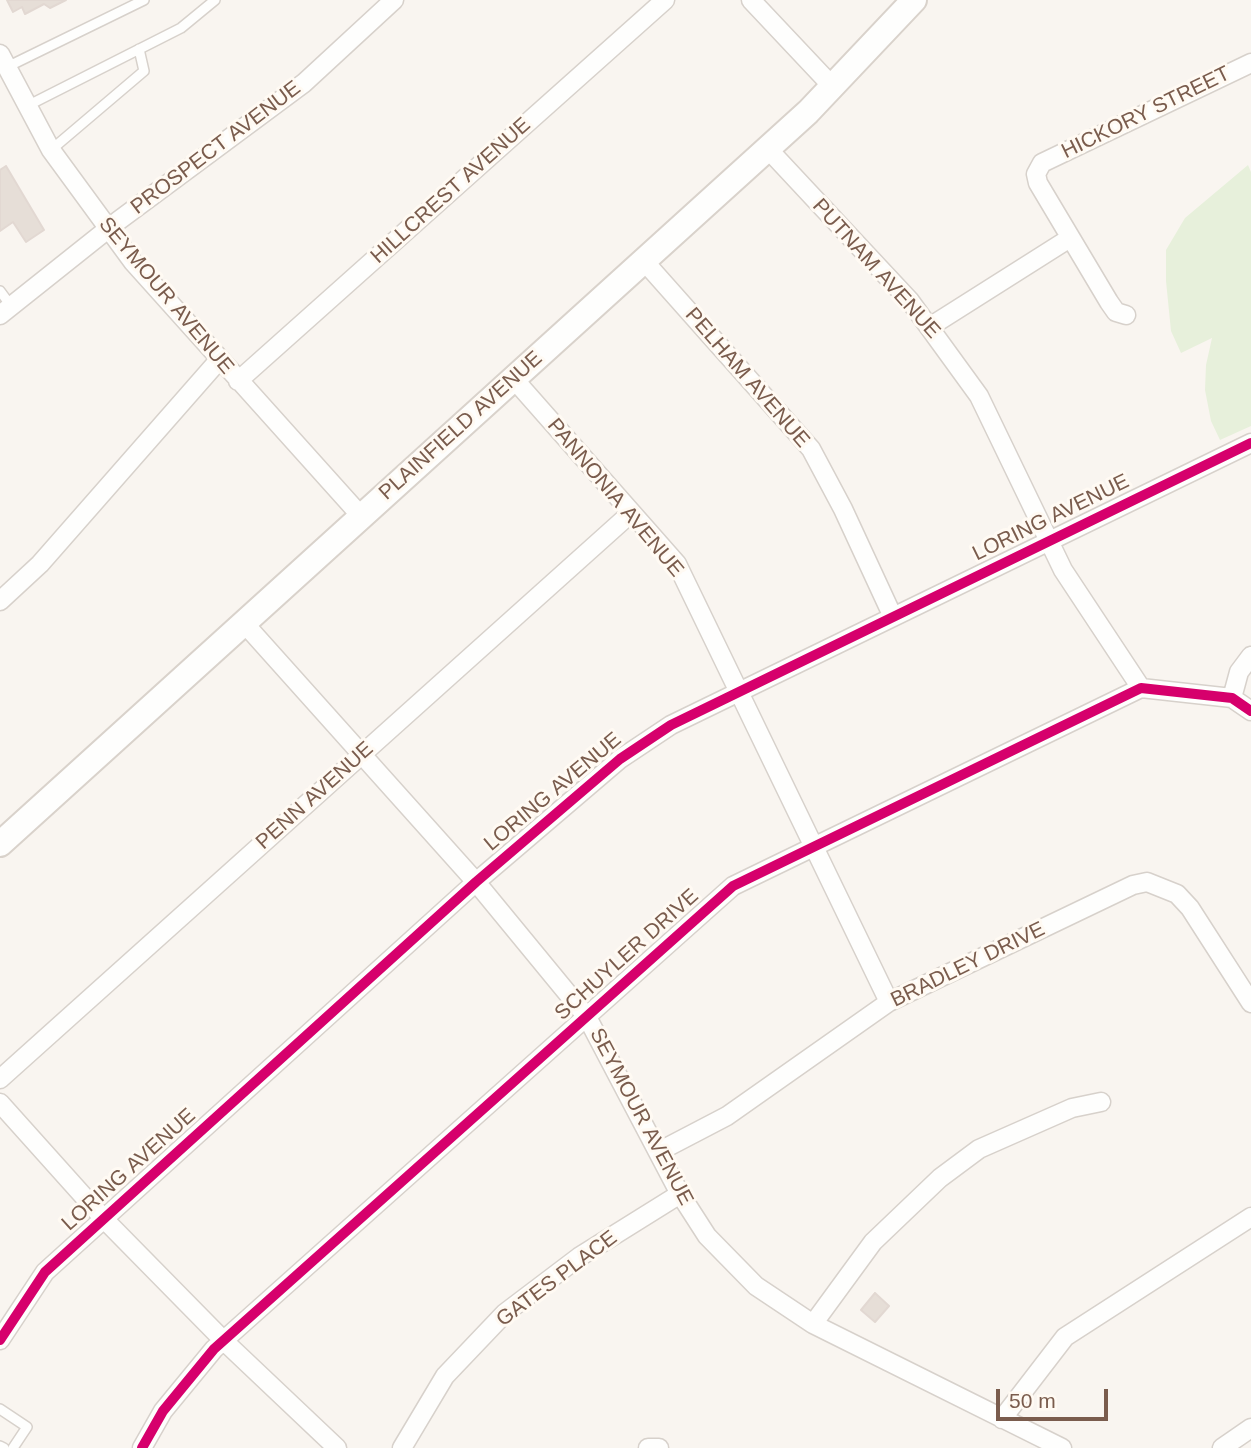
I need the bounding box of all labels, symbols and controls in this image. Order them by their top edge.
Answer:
street label: HICKORY STREET [1058,61,1234,165]
street label: PROSPECT AVENUE [126,76,306,220]
street label: HILLCREST AVENUE [366,113,536,269]
street label: PUTNAM AVENUE [807,194,945,344]
street label: SEYMOUR AVENUE [93,213,239,379]
street label: PELHAM AVENUE [679,303,815,453]
street label: PLAINFIELD AVENUE [374,346,548,506]
street label: PANNONIA AVENUE [541,414,689,582]
street label: LORING AVENUE [969,469,1133,567]
street label: LORING AVENUE [479,727,627,857]
street label: PENN AVENUE [251,737,379,855]
street label: SCHUYLER DRIVE [550,884,704,1026]
street label: BRADLEY DRIVE [887,917,1049,1013]
street label: SEYMOUR AVENUE [584,1024,698,1210]
street label: LORING AVENUE [57,1103,201,1237]
street label: GATES PLACE [492,1226,622,1332]
scale bar [999,1374,1111,1418]
text: 50 m [1009,1389,1056,1412]

